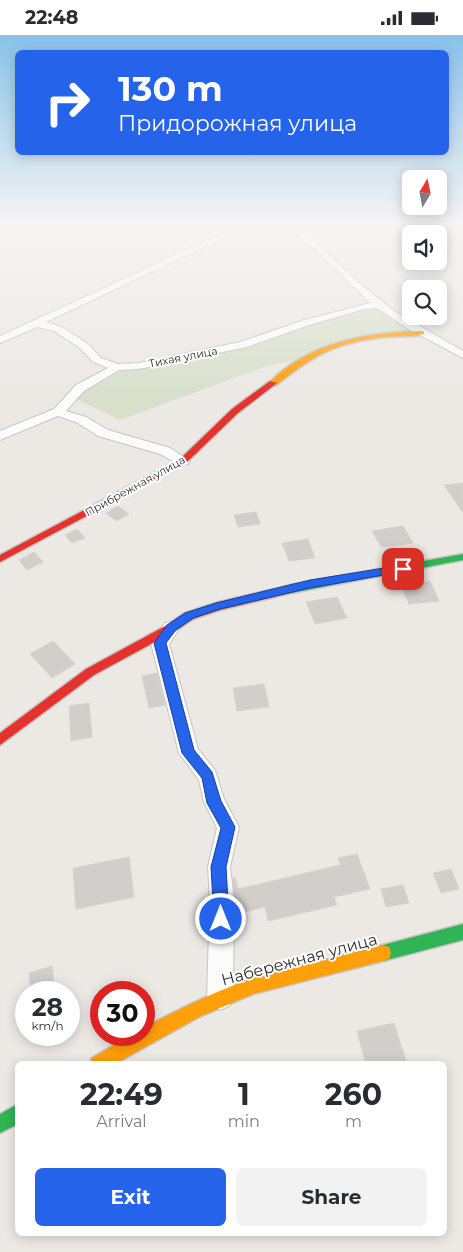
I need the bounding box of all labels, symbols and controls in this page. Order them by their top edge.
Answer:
text: 22:48 [25,6,78,29]
text: 130 m [118,67,223,110]
icon: right [35,70,100,135]
text: Придорожная улица [118,110,357,137]
north arrow [402,170,448,215]
map controls [402,170,447,325]
button: sound [402,225,447,270]
button: search [402,280,447,325]
street label: Тихая улица [147,343,219,371]
street label: Прибрежная улица [82,453,188,519]
pin [382,548,424,590]
icon: arrive [389,555,417,583]
position arrow [194,892,246,944]
street label: Набережная улица [219,930,379,989]
speed limit sign: 30 [90,981,155,1046]
text: 28 [32,992,63,1022]
text: km/h [31,1018,64,1033]
text: 22:49 [80,1076,163,1113]
text: 1 [238,1076,250,1113]
text: 260 [325,1076,382,1113]
text: Arrival [96,1112,147,1131]
text: min [228,1112,260,1131]
text: m [345,1112,362,1131]
button: Exit [35,1168,226,1226]
button: Share [236,1168,427,1226]

